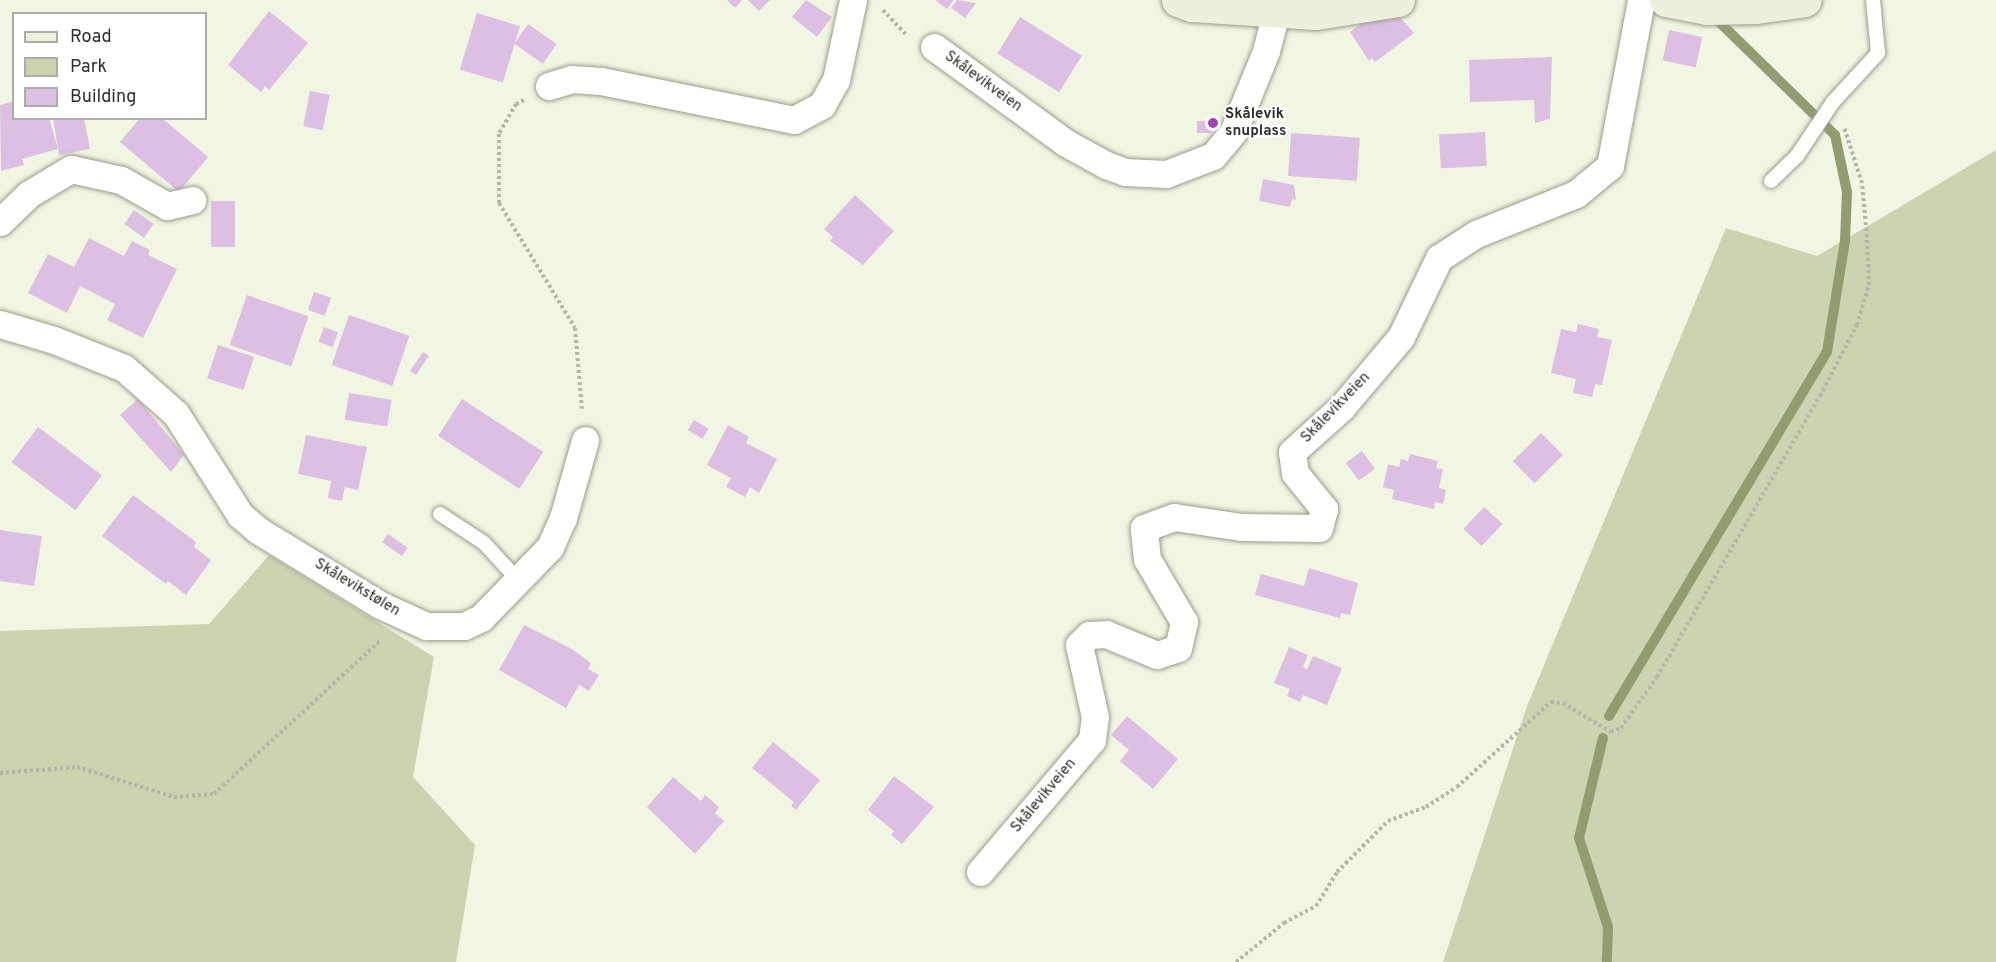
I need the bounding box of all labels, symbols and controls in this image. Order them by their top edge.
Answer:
legend [12,12,207,120]
text: Road [70,26,112,49]
street label: Skålevikveien [941,48,1025,116]
text: Park [70,56,107,79]
text: Building [70,86,136,109]
place label: Skålevik snuplass [1225,105,1286,140]
marker: Skålevik snuplass [1206,116,1220,130]
street label: Skålevikveien [1298,369,1374,447]
street label: Skålevikstølen [311,555,403,621]
street label: Skålevikveien [1008,755,1080,837]

